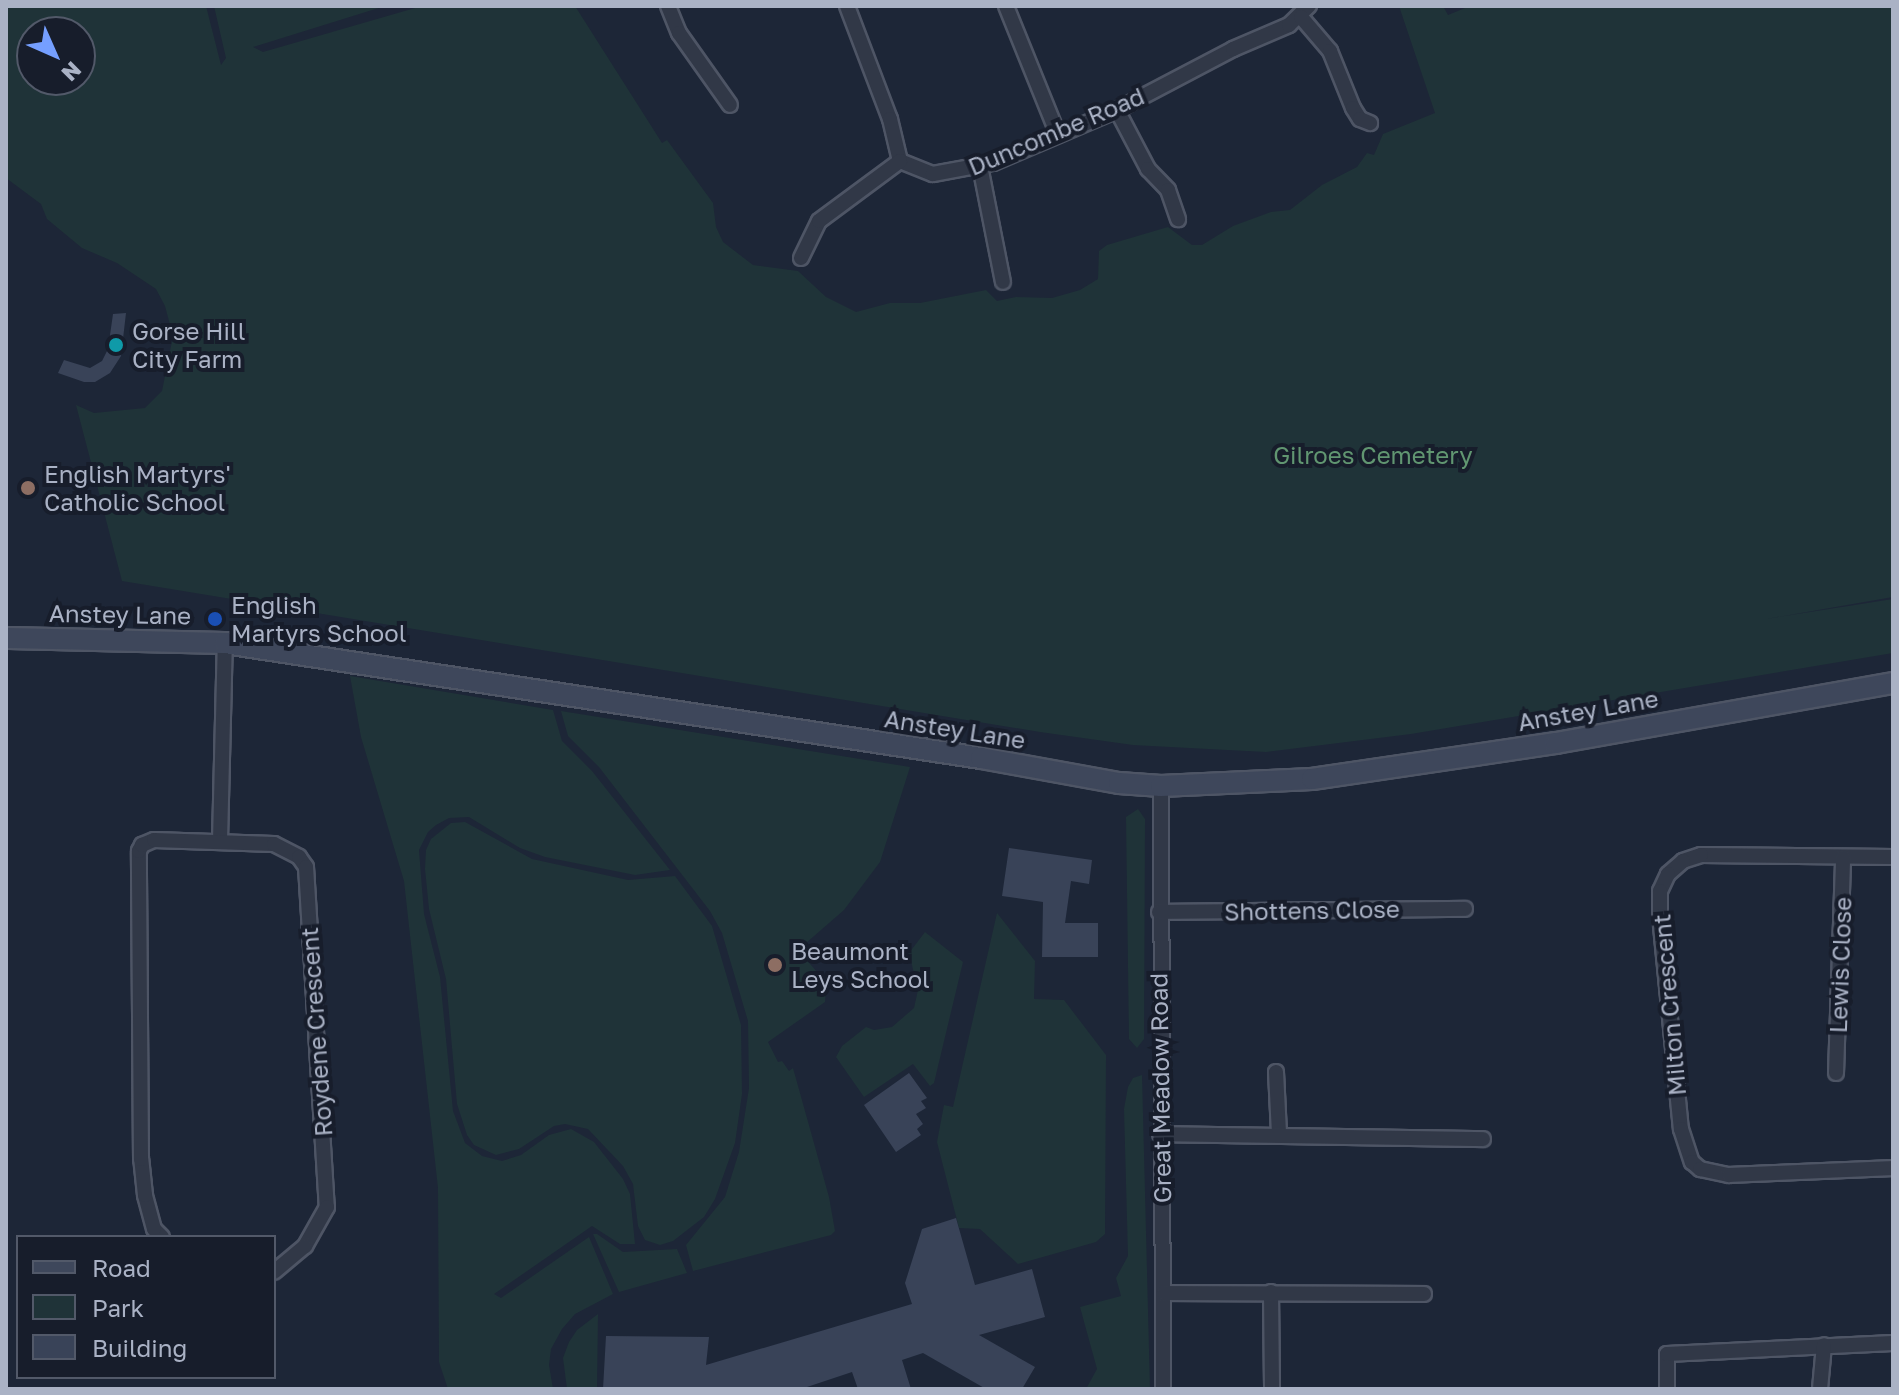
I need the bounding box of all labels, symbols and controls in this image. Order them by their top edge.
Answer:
north arrow [16,16,96,96]
text: N [56,56,87,87]
street label: Duncombe Road [964,81,1148,181]
place label: Gorse Hill City Farm [132,317,245,373]
marker: Gorse Hill City Farm [107,336,125,354]
park label: Gilroes Cemetery [1273,441,1473,469]
place label: English Martyrs' Catholic School [44,460,231,516]
marker: English Martyrs' Catholic School [19,479,37,497]
place label: English Martyrs School [231,591,406,647]
street label: Anstey Lane [49,598,191,630]
marker: English Martyrs School [206,610,224,628]
street label: Anstey Lane [1515,683,1661,737]
street label: Anstey Lane [883,704,1027,754]
street label: Shottens Close [1224,894,1400,926]
street label: Lewis Close [1823,896,1857,1034]
street label: Milton Crescent [1647,913,1691,1097]
street label: Roydene Crescent [294,926,338,1138]
place label: Beaumont Leys School [791,937,930,993]
marker: Beaumont Leys School [766,956,784,974]
street label: Great Meadow Road [1144,973,1176,1203]
legend [16,1235,276,1379]
text: Road [92,1253,151,1282]
text: Park [92,1293,144,1322]
text: Building [92,1333,187,1362]

